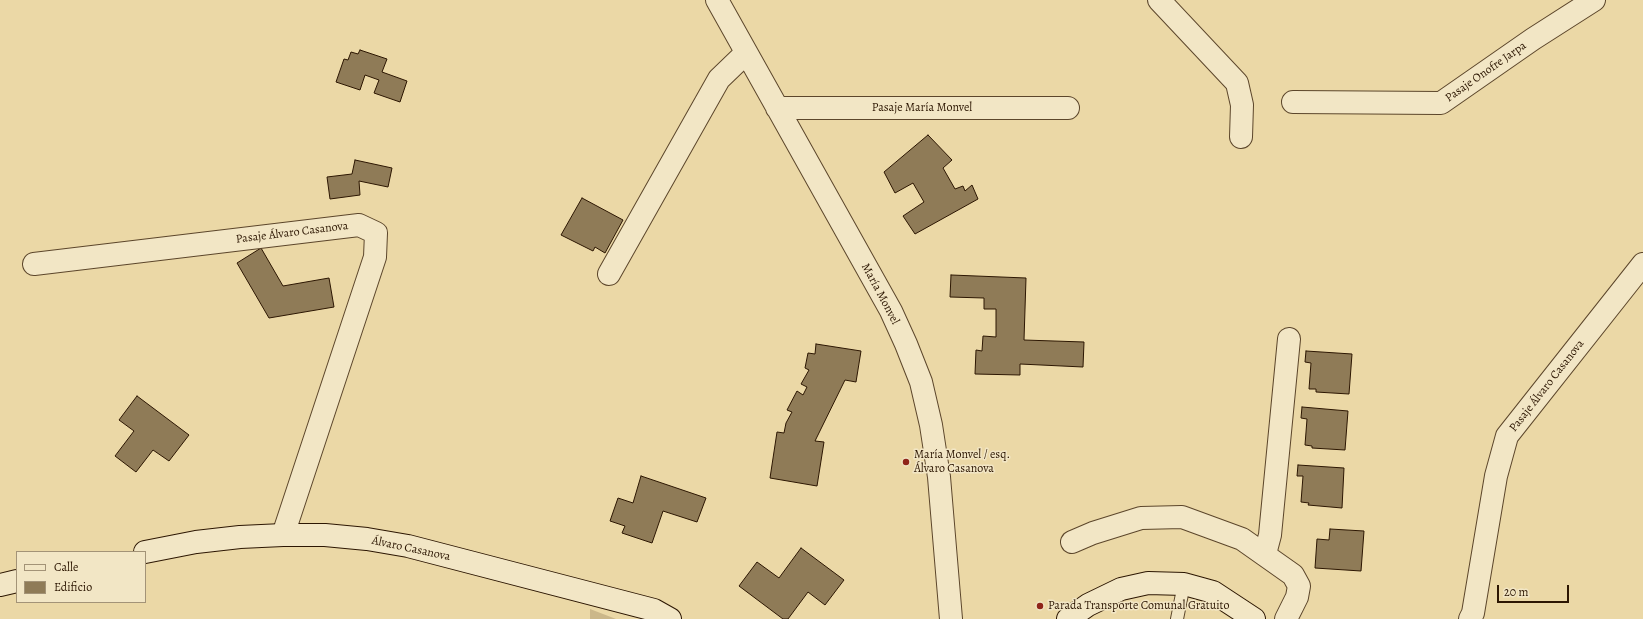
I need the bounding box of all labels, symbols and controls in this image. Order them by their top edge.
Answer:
street label: Pasaje Onofre Jarpa [1443,39,1529,105]
street label: Pasaje María Monvel [872,101,972,115]
street label: Pasaje Álvaro Casanova [235,219,349,247]
street label: María Monvel [858,261,902,327]
street label: Pasaje Álvaro Casanova [1507,337,1587,435]
place label: María Monvel / esq. Álvaro Casanova [914,448,1010,476]
marker: María Monvel / esq. Álvaro Casanova [901,457,911,467]
street label: Álvaro Casanova [370,534,452,564]
legend [16,551,146,603]
text: Calle [54,559,78,575]
scale bar [1499,577,1571,603]
text: Edificio [54,579,92,595]
text: 20 m [1504,584,1528,600]
place label: Parada Transporte Comunal Gratuito [1048,599,1230,613]
marker: Parada Transporte Comunal Gratuito [1035,601,1045,611]

